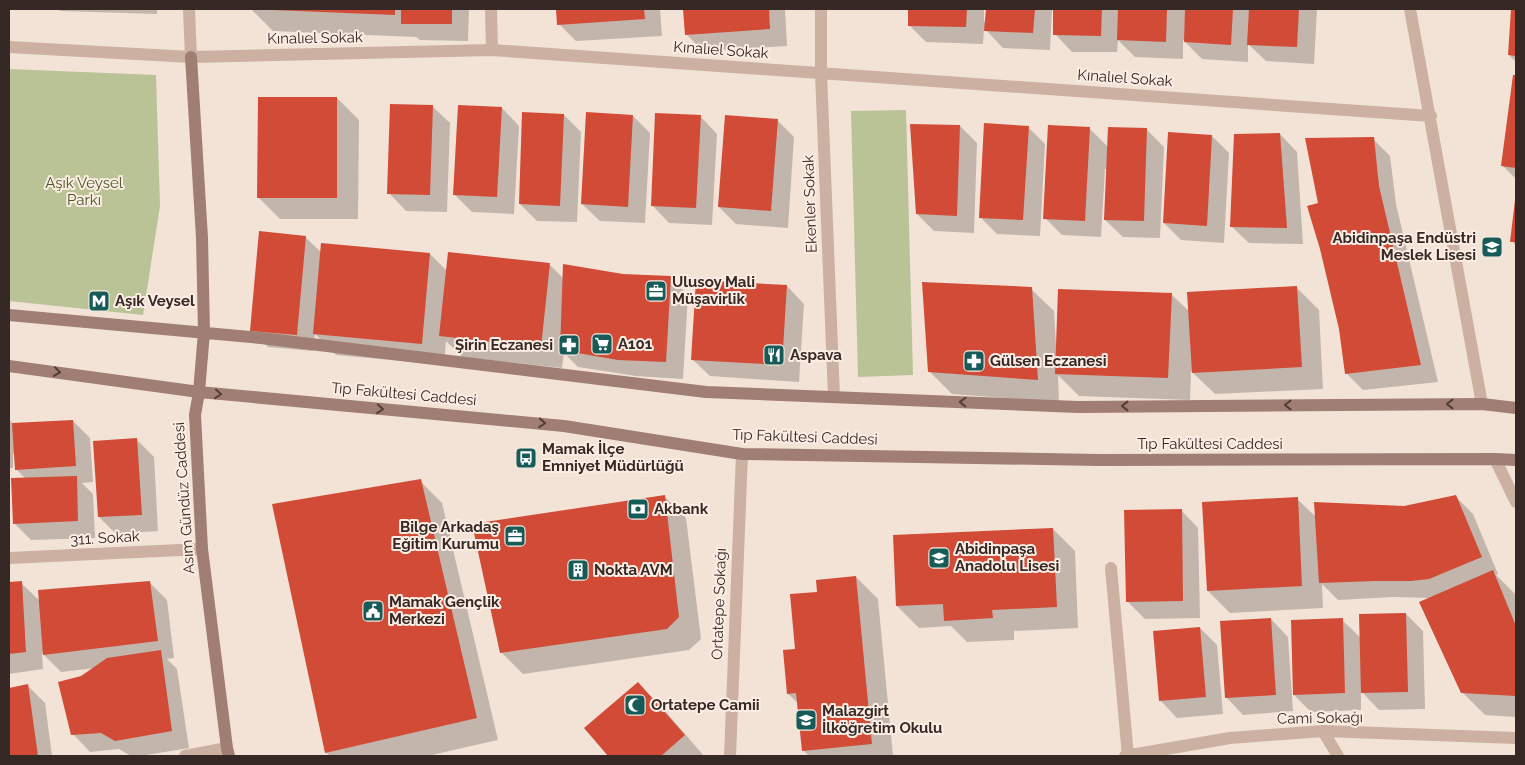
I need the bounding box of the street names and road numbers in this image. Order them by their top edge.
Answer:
street label: Kınalıel Sokak [267,28,363,48]
street label: Kınalıel Sokak [673,38,769,62]
street label: Kınalıel Sokak [1077,66,1173,90]
street label: Ekenler Sokak [799,155,821,253]
street label: Tıp Fakültesi Caddesi [331,379,477,409]
street label: Asım Gündüz Caddesi [170,421,198,575]
street label: Tıp Fakültesi Caddesi [732,425,878,449]
street label: Tıp Fakültesi Caddesi [1137,435,1283,453]
street label: 311. Sokak [70,527,140,549]
street label: Ortatepe Sokağı [708,548,730,660]
street label: Cami Sokağı [1277,708,1363,728]

